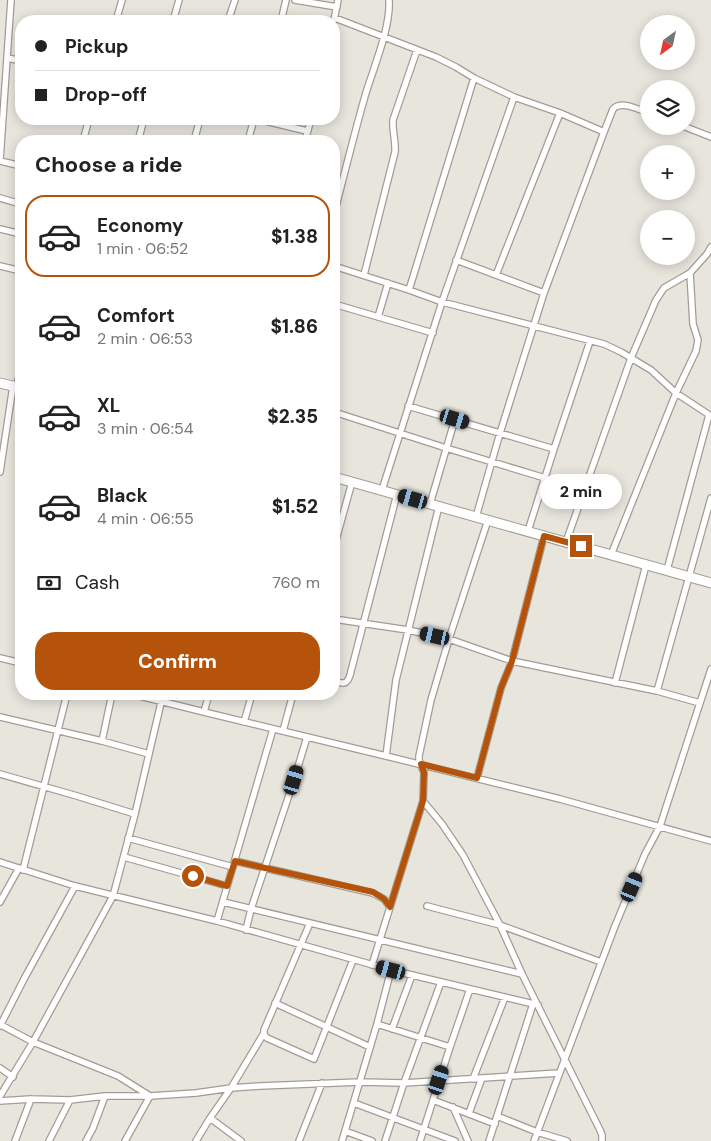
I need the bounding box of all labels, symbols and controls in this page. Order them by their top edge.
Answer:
north arrow [640,15,695,70]
map controls [640,15,695,265]
text: Pickup [65,34,129,59]
button: layers [640,80,695,135]
text: Drop-off [65,82,147,107]
button: + [640,145,695,200]
text: Choose a ride [35,150,183,179]
button: − [640,210,695,265]
text: Economy [97,213,184,238]
icon: car [37,214,82,259]
text: $1.38 [271,224,318,249]
text: 1 min · 06:52 [97,238,188,259]
text: Comfort [97,303,175,328]
icon: car [37,304,82,349]
text: $1.86 [270,314,318,339]
text: 2 min · 06:53 [97,328,193,349]
text: XL [97,393,120,418]
icon: car [37,394,82,439]
text: $2.35 [267,404,318,429]
car [438,407,471,431]
text: 3 min · 06:54 [97,418,193,439]
callout: 2 min [540,474,622,508]
text: 2 min [560,481,602,502]
text: Black [97,483,148,508]
icon: car [37,484,82,529]
car [396,488,429,510]
text: $1.52 [272,494,318,519]
text: 4 min · 06:55 [97,508,194,529]
route end [570,535,592,557]
icon: cash [35,569,63,597]
text: Cash [75,570,119,595]
text: 760 m [272,572,320,593]
car [418,625,451,647]
button: Confirm [35,632,320,690]
car [282,763,305,797]
route start [182,865,204,887]
car [619,870,644,904]
car [374,959,407,981]
car [427,1063,450,1097]

